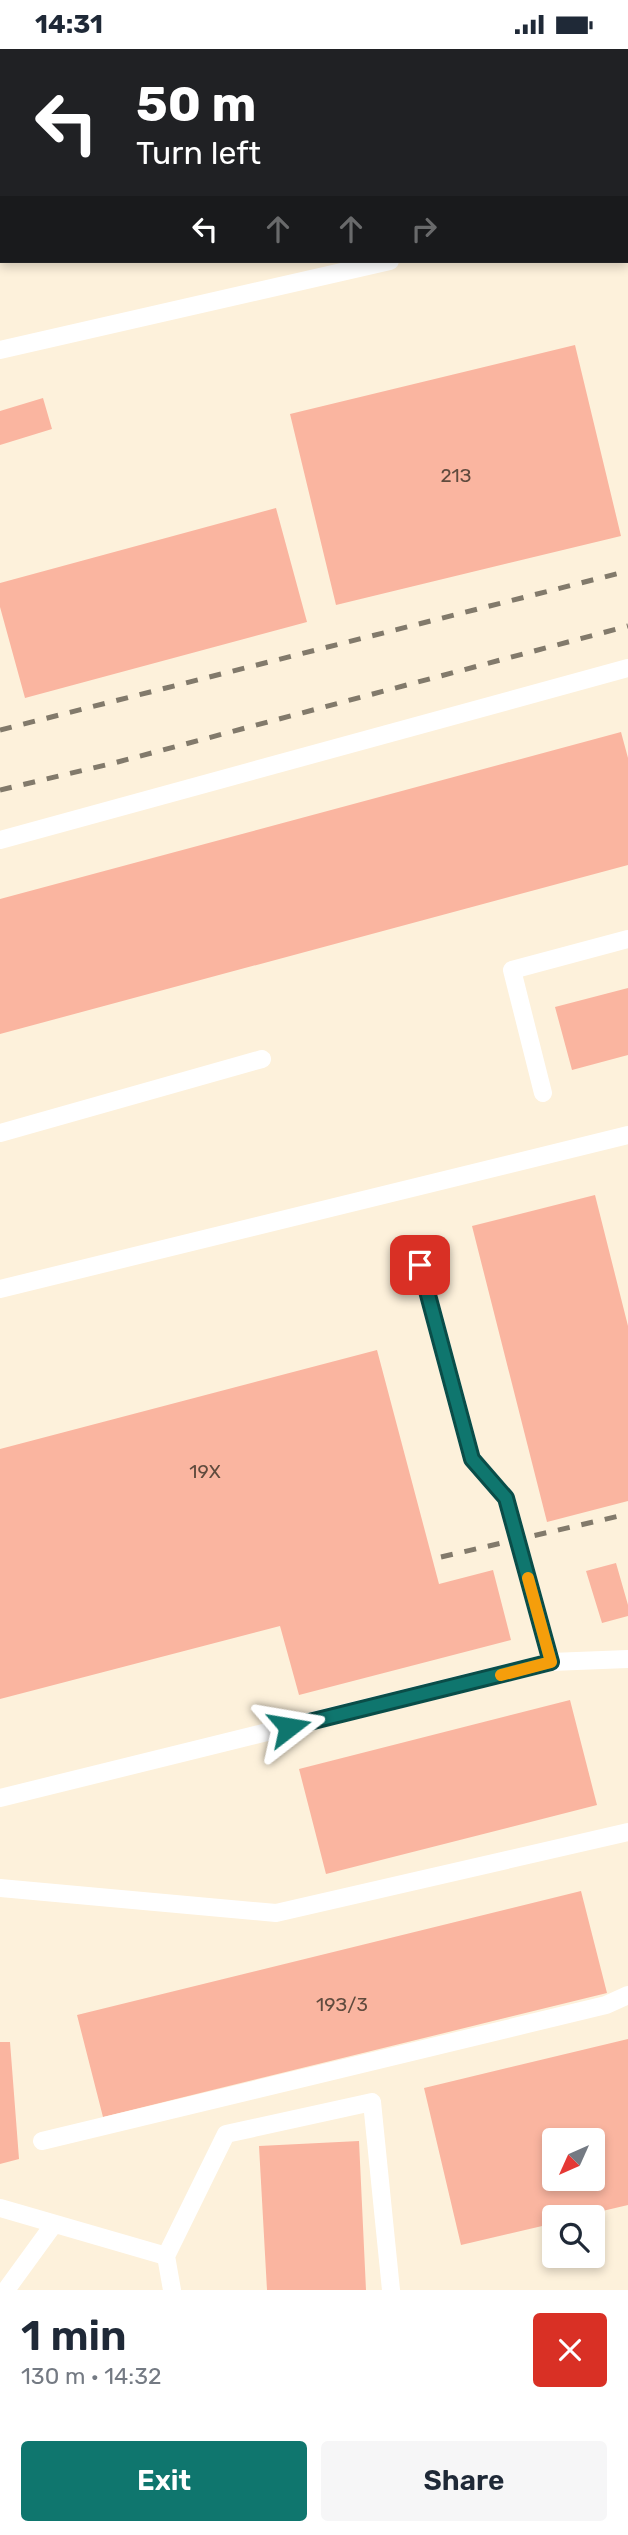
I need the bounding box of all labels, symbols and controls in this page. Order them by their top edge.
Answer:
text: 14:31 [35,9,103,40]
text: 50 m [136,75,256,133]
icon: left [21,77,112,168]
text: Turn left [136,134,261,172]
icon: left [186,210,224,248]
icon: ahead [259,210,297,248]
icon: ahead [332,210,370,248]
icon: right [405,210,443,248]
house number: 21З [440,464,472,487]
pin [390,1235,450,1295]
icon: arrive [401,1246,439,1284]
house number: 19Х [189,1460,221,1483]
position arrow [252,1690,326,1764]
house number: 19З/3 [316,1993,368,2016]
north arrow [542,2128,606,2191]
map controls [542,2128,605,2268]
button: search [542,2205,605,2268]
text: 1 min [21,2311,127,2361]
button: close [533,2313,607,2387]
text: 130 m · 14:32 [21,2362,162,2390]
button: Exit [21,2441,307,2521]
button: Share [321,2441,607,2521]

